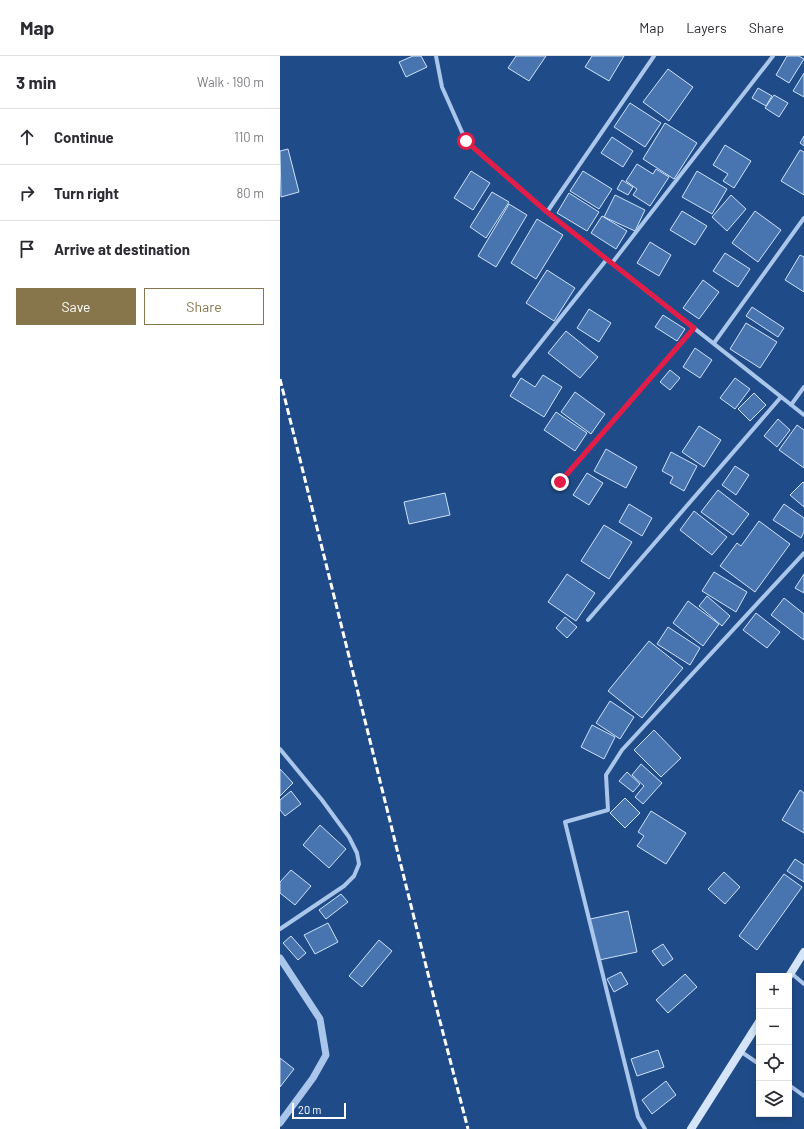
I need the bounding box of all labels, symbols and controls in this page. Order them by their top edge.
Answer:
text: Map [20,16,54,39]
text: Map [639,19,664,36]
text: Layers [686,19,727,36]
text: Share [749,19,784,36]
text: 3 min [16,72,56,92]
text: Walk · 190 m [197,74,264,90]
icon: ahead [16,126,38,148]
text: Continue [54,128,114,146]
text: 110 m [234,129,264,145]
route start [457,132,475,150]
icon: right [16,182,38,204]
text: Turn right [54,184,119,202]
text: 80 m [237,185,264,201]
icon: arrive [16,238,38,260]
text: Arrive at destination [54,240,190,258]
button: Save [16,288,136,325]
button: Share [144,288,264,325]
route end [551,473,569,491]
map controls [756,973,792,1117]
button: + [756,973,792,1009]
button: − [756,1009,792,1045]
button: locate [756,1045,792,1081]
button: layers [756,1081,792,1117]
scale bar [292,1101,346,1120]
text: 20 m [298,1103,321,1116]

